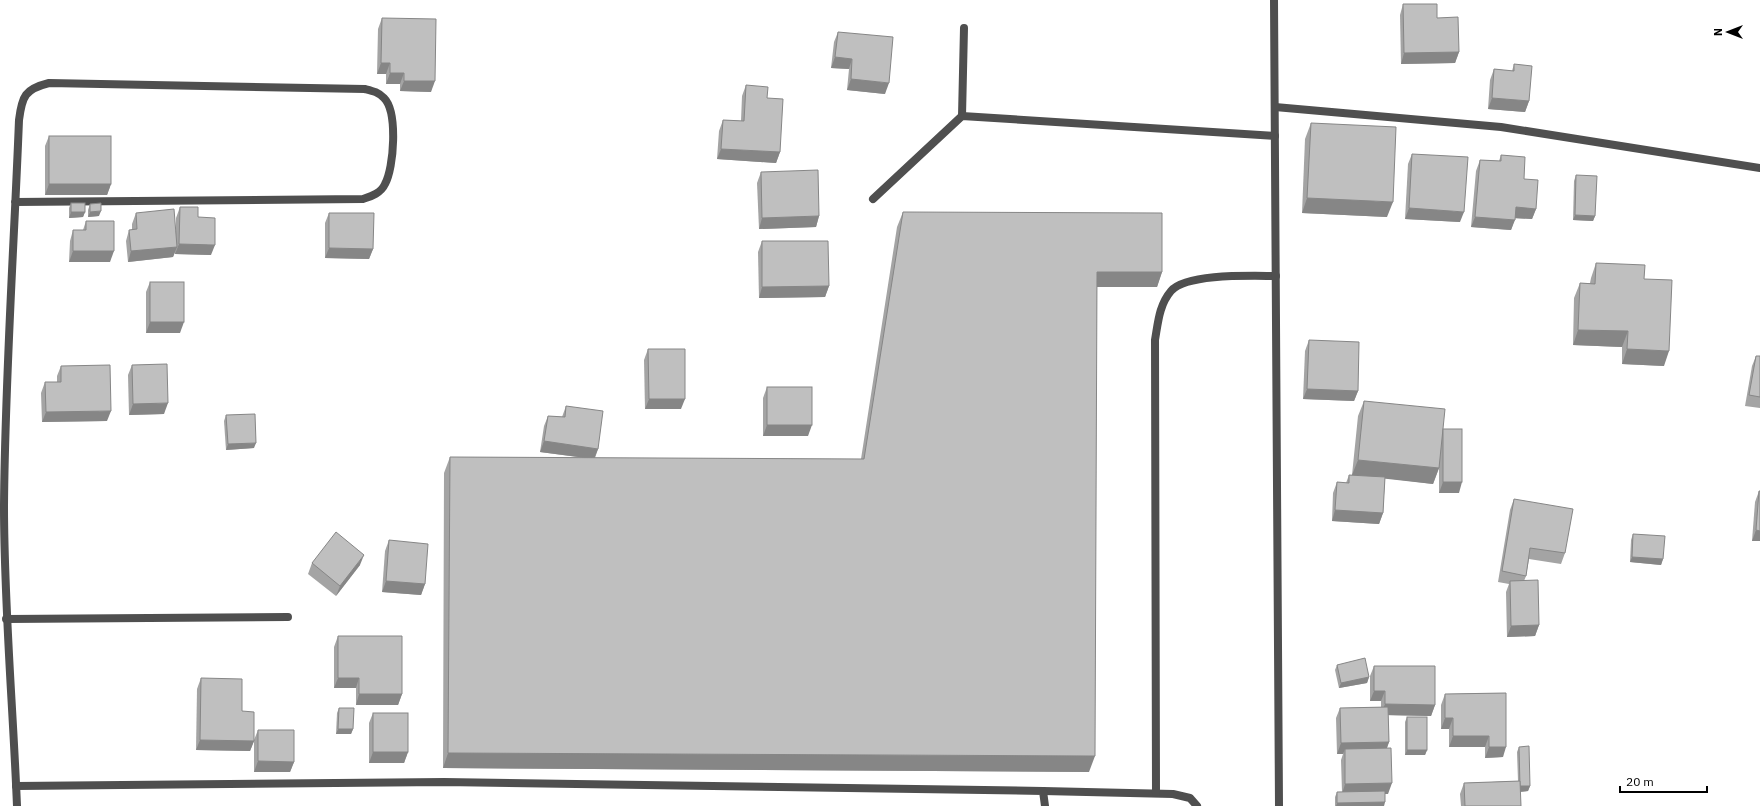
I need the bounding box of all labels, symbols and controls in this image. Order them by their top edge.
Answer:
north arrow [1708,12,1748,52]
text: N [1711,28,1725,36]
scale bar [1620,768,1707,794]
text: 20 m [1626,774,1654,789]

